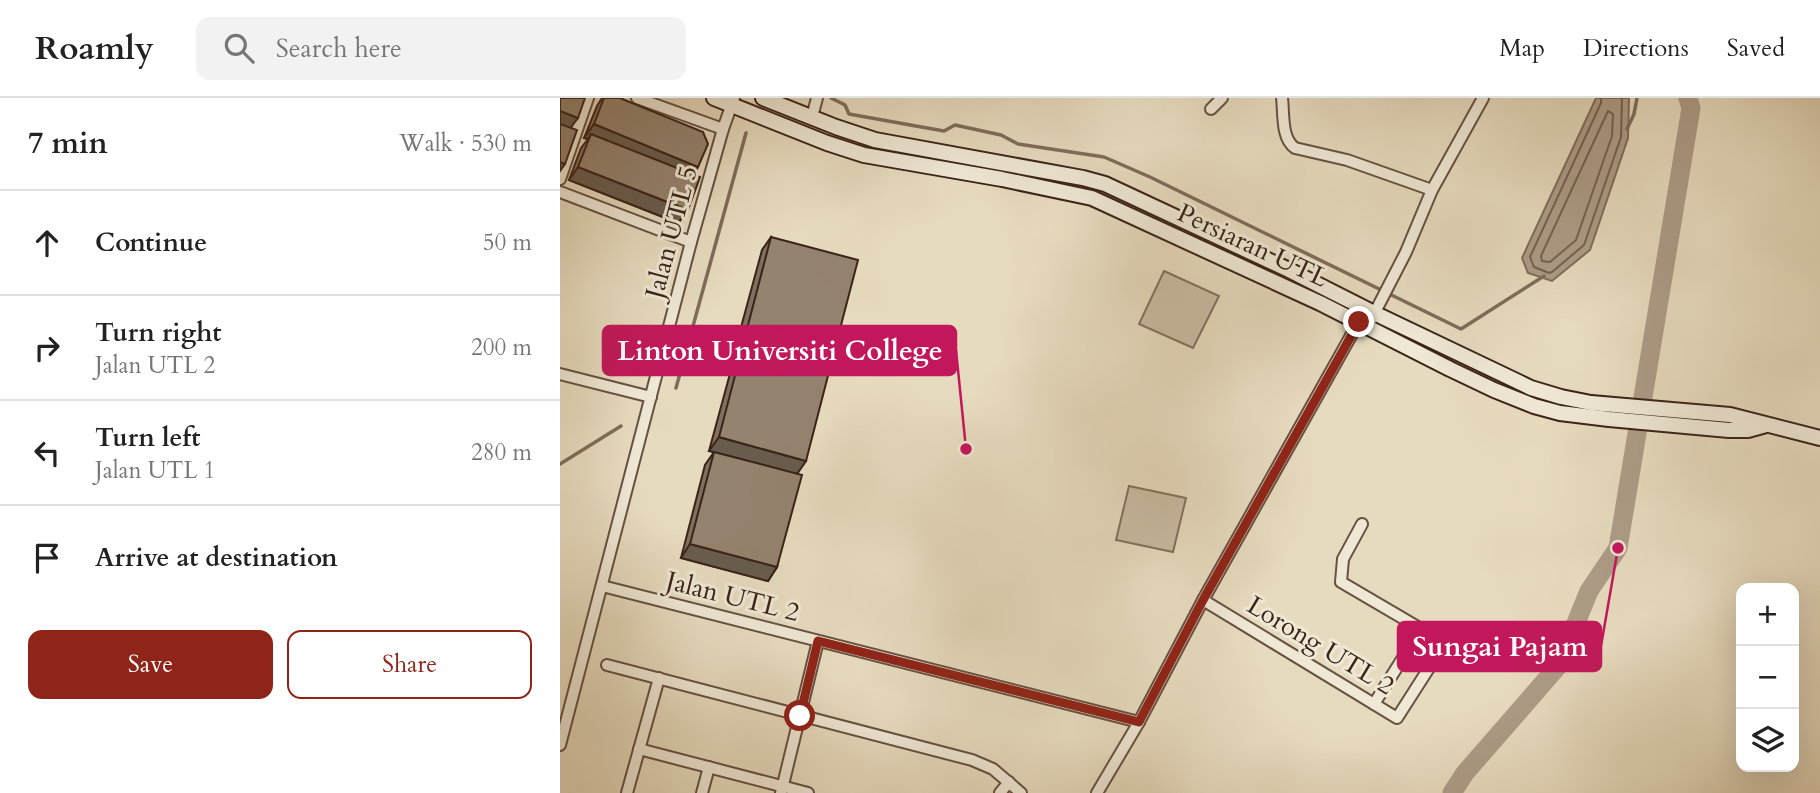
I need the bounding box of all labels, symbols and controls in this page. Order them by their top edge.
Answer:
search box [196,17,686,80]
text: Roamly [35,26,154,71]
icon: search [220,29,258,67]
text: Search here [276,31,402,66]
text: Map [1499,32,1545,65]
text: Directions [1583,32,1689,65]
text: Saved [1727,32,1785,65]
text: 7 min [28,123,108,164]
text: Walk · 530 m [399,128,532,159]
street label: Jalan UTL 5 [636,162,706,306]
street label: Persiaran UTL [1172,195,1334,296]
icon: ahead [28,224,66,262]
text: Continue [95,225,207,260]
text: 50 m [483,227,532,258]
route end [1343,306,1374,337]
text: Turn right [95,315,222,350]
callout: Linton Universiti College [603,326,956,375]
icon: right [28,329,66,367]
text: 200 m [471,332,532,363]
text: Linton Universiti College [617,332,943,370]
text: Jalan UTL 2 [95,350,215,381]
text: Turn left [95,420,200,455]
icon: left [28,434,66,472]
text: 280 m [471,437,532,468]
text: Jalan UTL 1 [95,455,215,486]
icon: arrive [28,539,66,577]
text: Arrive at destination [95,540,338,575]
street label: Jalan UTL 2 [659,562,803,630]
map controls [1736,583,1799,772]
button: + [1736,583,1799,646]
street label: Lorong UTL 2 [1241,588,1401,703]
callout: Sungai Pajam [1398,622,1601,671]
text: Sungai Pajam [1412,628,1588,666]
button: Save [28,630,273,699]
button: Share [287,630,532,699]
button: − [1736,646,1799,709]
route start [784,700,815,731]
button: layers [1736,709,1799,772]

